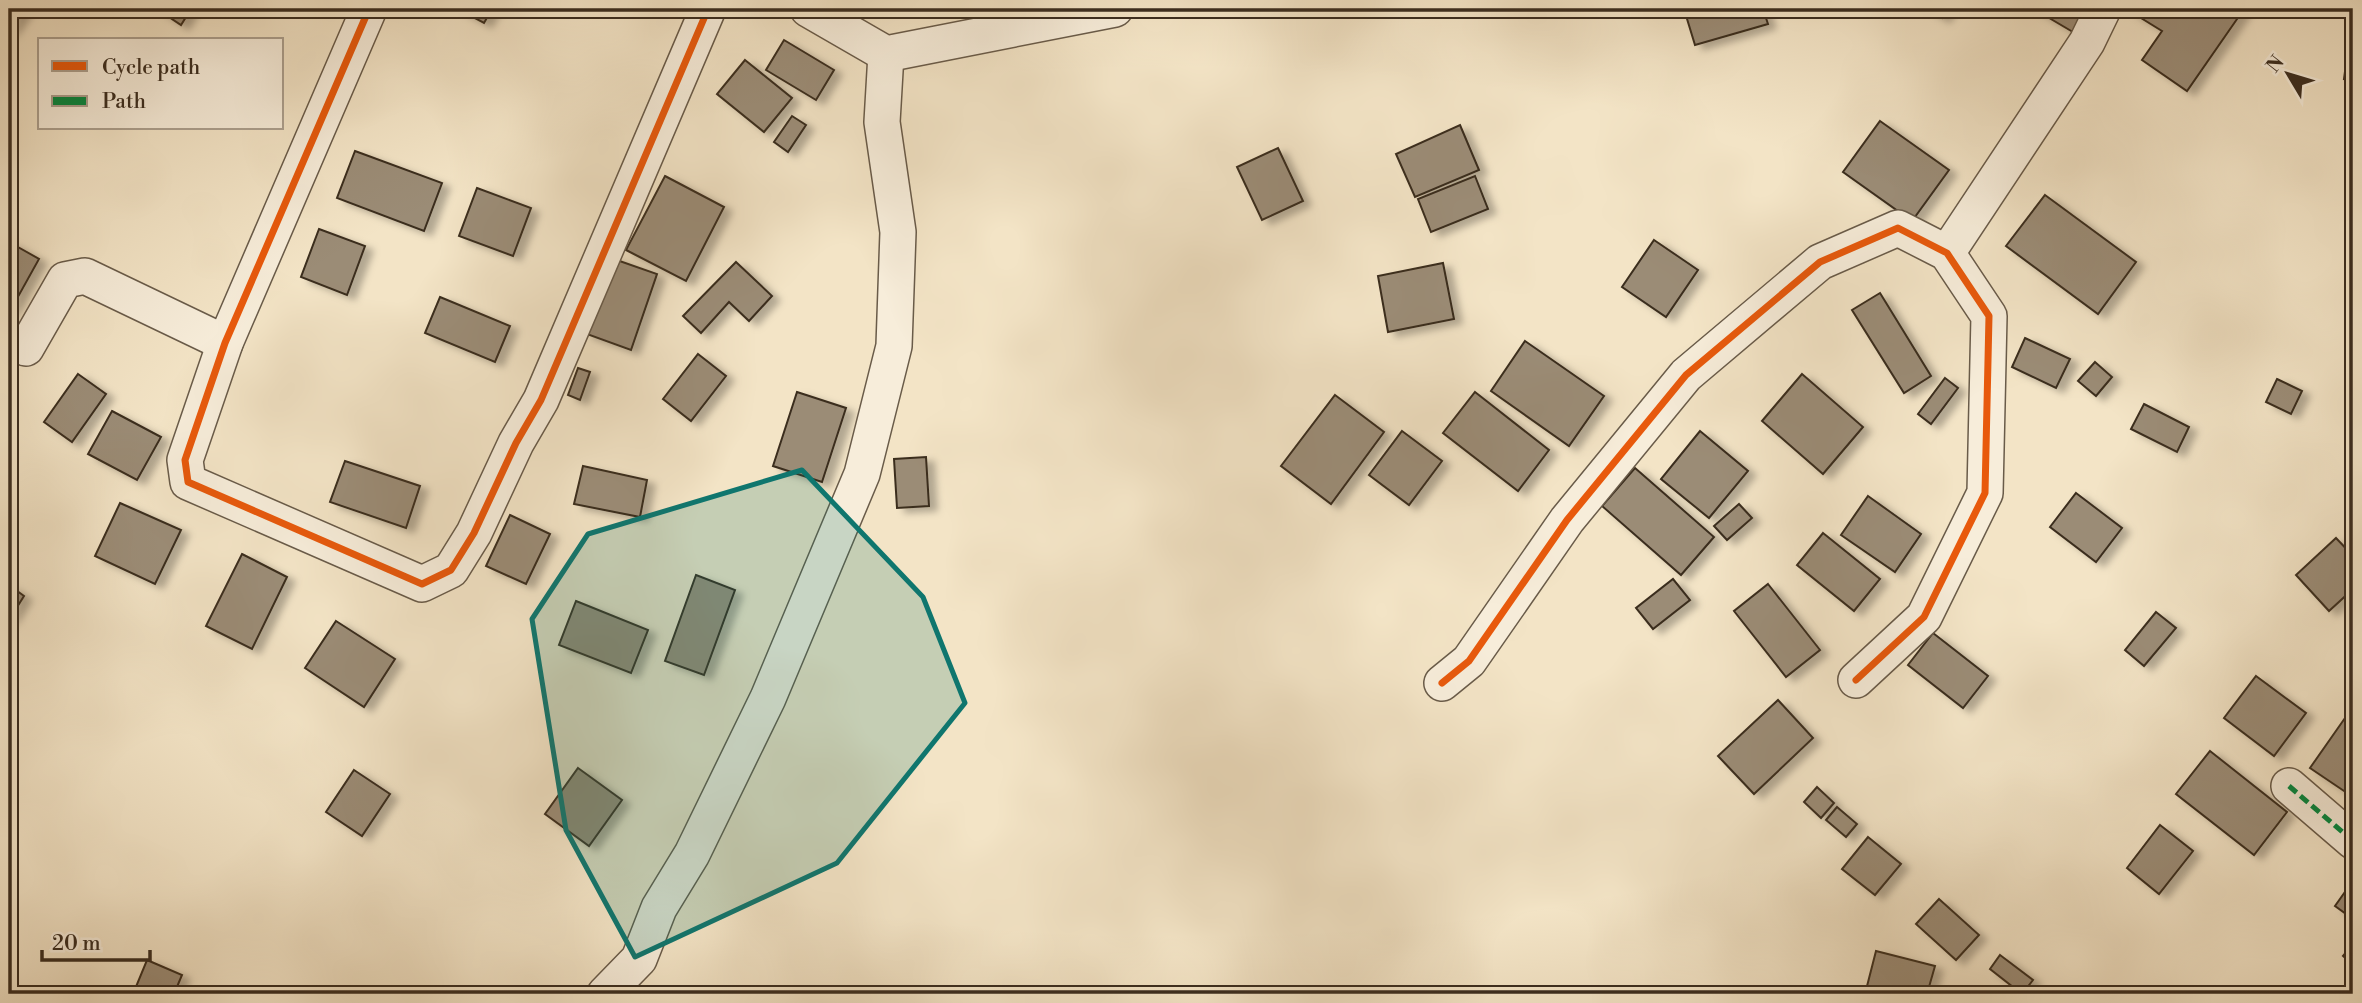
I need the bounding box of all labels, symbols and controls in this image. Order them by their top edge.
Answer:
legend [38,38,284,130]
north arrow [2254,38,2324,108]
text: N [2261,51,2289,77]
text: Cycle path [102,55,201,81]
text: Path [102,89,147,115]
scale bar [42,919,150,963]
text: 20 m [52,931,101,957]

